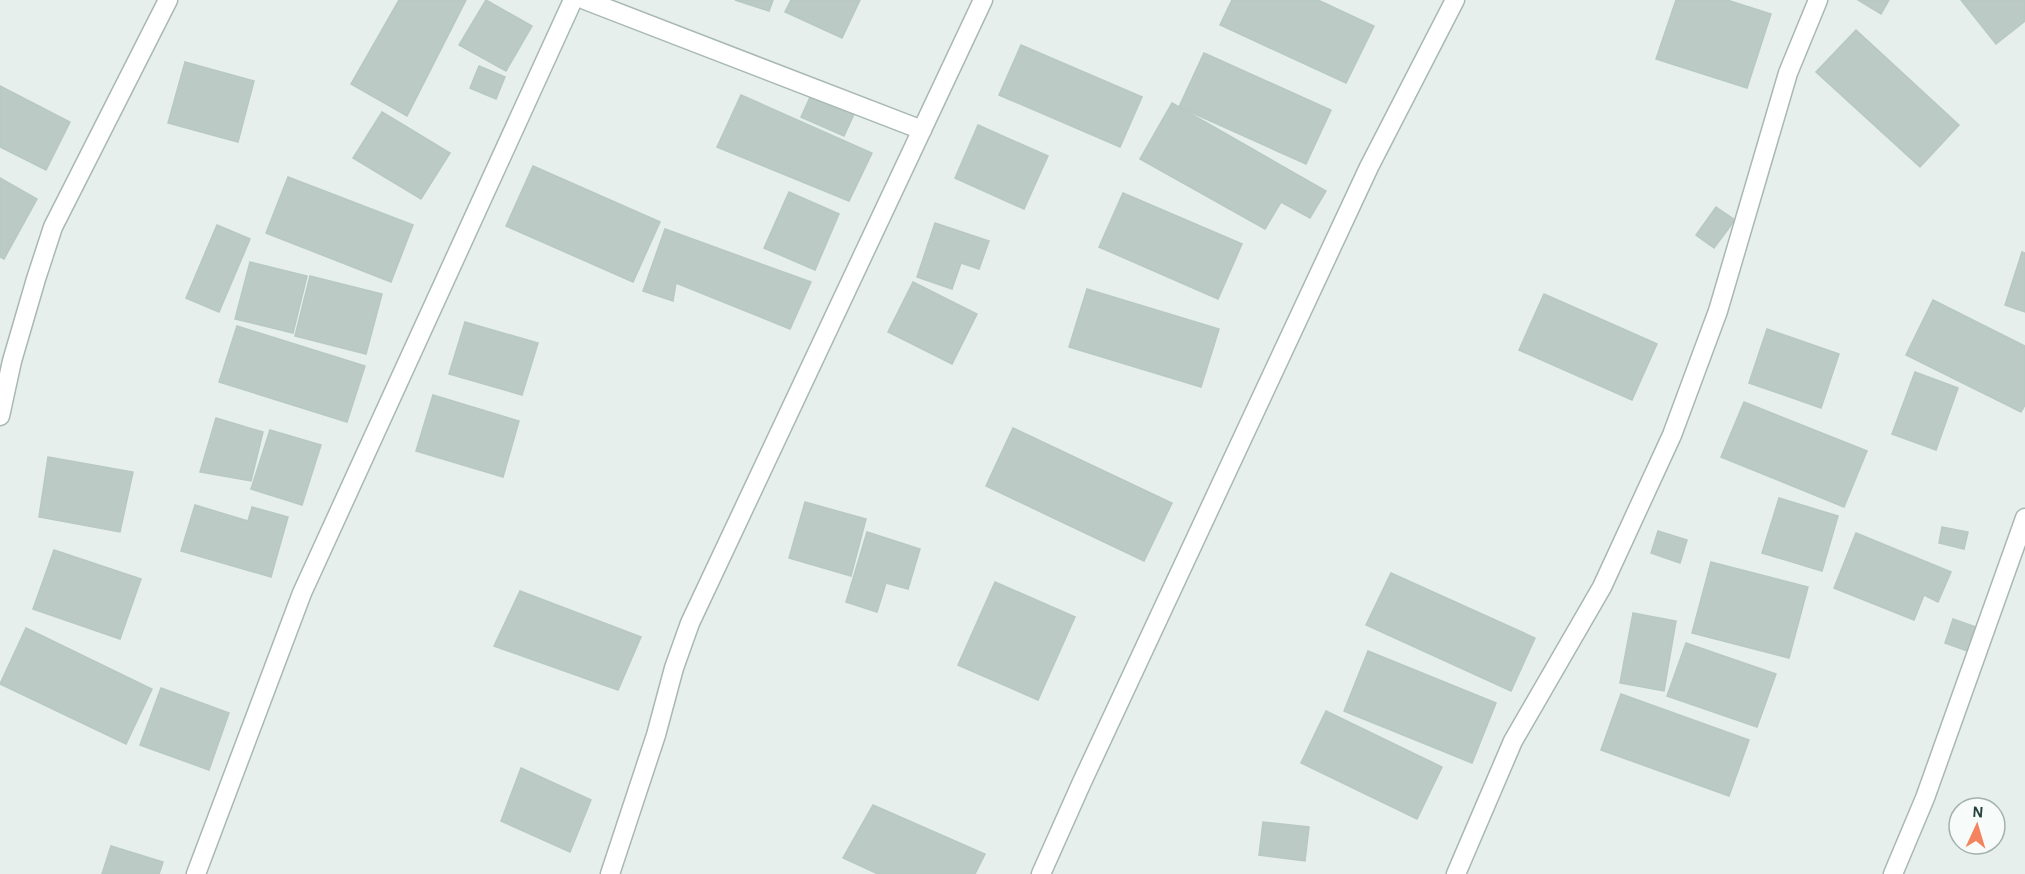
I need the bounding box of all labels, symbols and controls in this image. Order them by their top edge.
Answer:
north arrow [1947,796,2007,856]
text: N [1972,804,1984,820]

